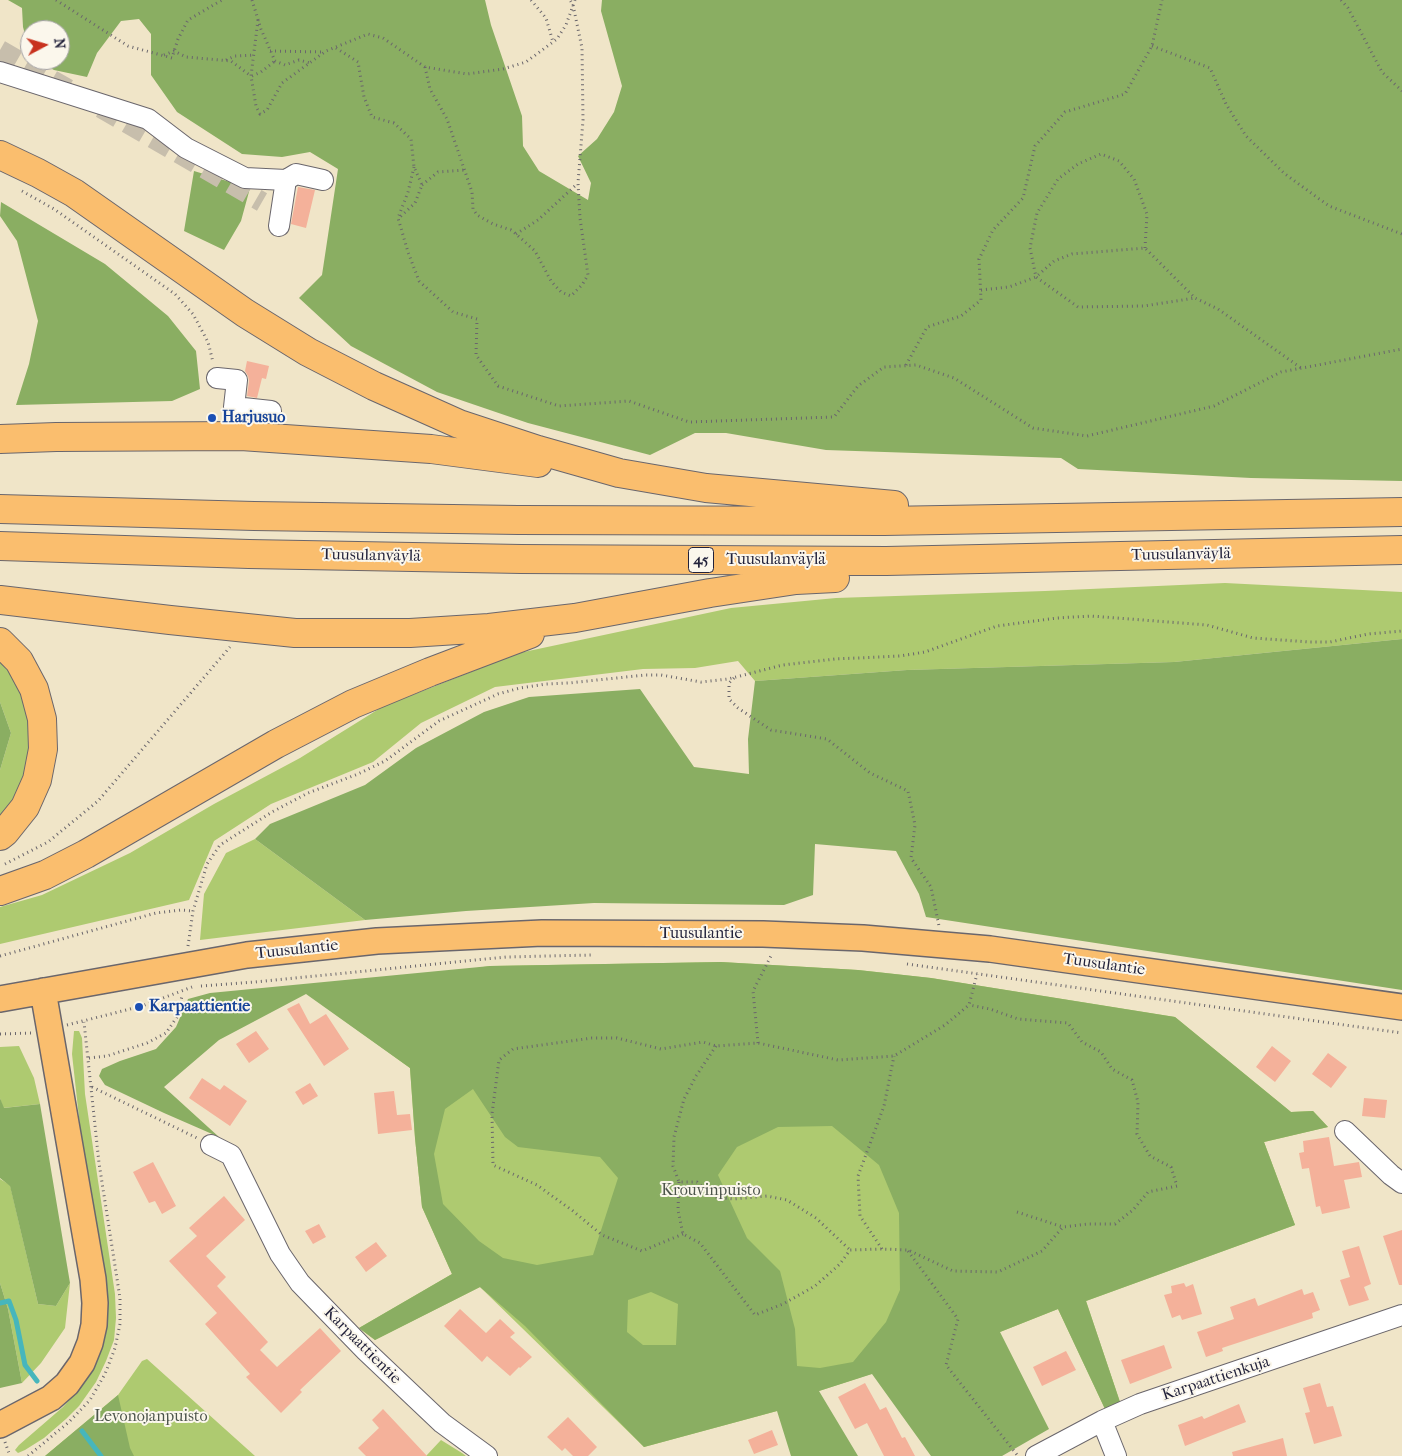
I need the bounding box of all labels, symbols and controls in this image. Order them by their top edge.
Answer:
north arrow [20,20,70,70]
text: N [50,37,68,50]
place label: Harjusuo [222,408,285,428]
marker: Harjusuo [206,412,218,424]
street label: Tuusulanväylä [1131,545,1231,565]
street label: Tuusulanväylä [321,546,421,566]
road number: 45 [688,548,714,572]
street label: Tuusulanväylä [726,550,826,570]
street label: Tuusulantie [660,924,742,944]
street label: Tuusulantie [255,936,339,964]
street label: Tuusulantie [1062,950,1146,980]
place label: Karpaattientie [149,997,250,1017]
marker: Karpaattientie [133,1001,145,1013]
park label: Krouvinpuisto [661,1181,761,1201]
street label: Karpaattientie [319,1303,405,1389]
street label: Karpaattienkuja [1160,1353,1272,1405]
park label: Levonojanpuisto [94,1407,208,1427]

